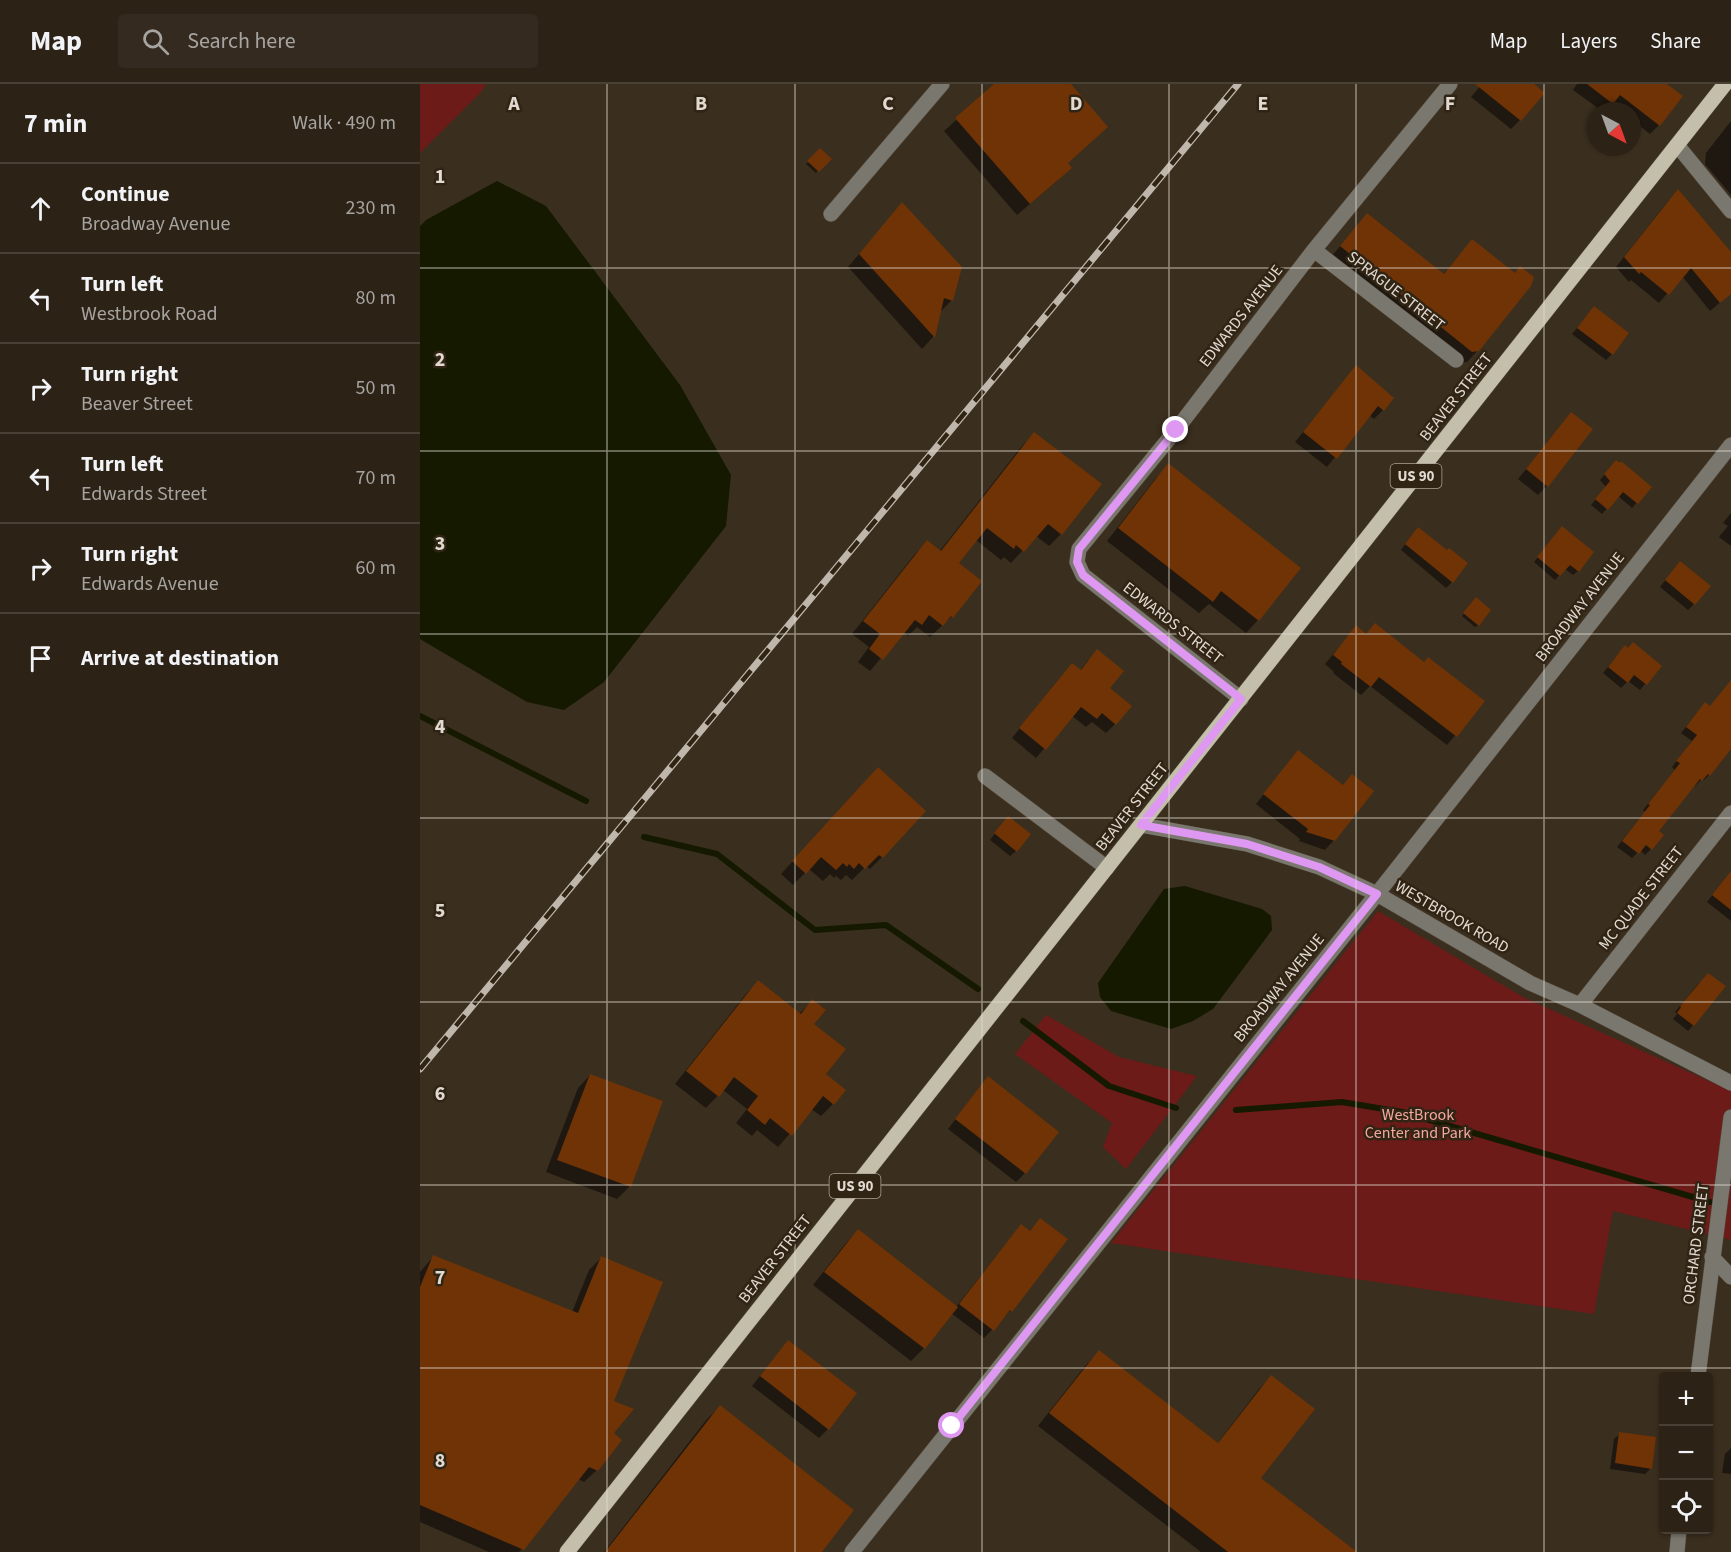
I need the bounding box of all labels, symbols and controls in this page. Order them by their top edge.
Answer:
search box [118,14,538,68]
text: Map [30,21,82,61]
icon: search [139,25,172,58]
text: Search here [187,25,296,57]
text: Map [1490,26,1527,56]
text: Layers [1560,26,1617,56]
text: Share [1650,26,1701,56]
text: A [507,90,520,118]
text: B [695,90,707,118]
text: C [882,90,894,118]
text: D [1070,90,1082,118]
text: E [1258,90,1268,118]
text: F [1445,90,1455,118]
north arrow [1587,102,1641,156]
text: 7 min [24,105,87,142]
text: Walk · 490 m [292,109,396,137]
text: 1 [435,163,445,191]
text: Continue [81,178,170,210]
icon: ahead [24,192,57,225]
text: 230 m [346,194,396,222]
text: Broadway Avenue [81,210,230,238]
street label: SPRAGUE STREET [1343,246,1450,336]
street label: EDWARDS AVENUE [1194,260,1288,372]
text: Turn left [81,268,163,300]
icon: left [24,282,57,315]
text: 80 m [356,284,396,312]
text: Westbrook Road [81,300,218,328]
text: 2 [435,346,445,374]
street label: BEAVER STREET [1415,348,1498,446]
text: Turn right [81,358,178,390]
icon: right [24,372,57,405]
text: 50 m [356,374,396,402]
text: Beaver Street [81,390,193,418]
route end [1162,416,1188,442]
text: Turn left [81,448,163,480]
icon: left [24,462,57,495]
text: 70 m [356,464,396,492]
road number: US 90 [1390,464,1442,488]
text: Edwards Street [81,480,207,508]
text: 3 [435,530,445,558]
text: Turn right [81,538,178,570]
street label: BROADWAY AVENUE [1530,548,1630,666]
icon: right [24,552,57,585]
text: 60 m [356,554,396,582]
text: Edwards Avenue [81,570,219,598]
street label: EDWARDS STREET [1118,577,1228,669]
icon: arrive [24,642,57,675]
text: Arrive at destination [81,642,279,674]
text: 4 [435,713,446,741]
street label: BEAVER STREET [1091,758,1174,856]
street label: MC QUADE STREET [1593,841,1689,954]
street label: WESTBROOK ROAD [1391,875,1513,959]
text: 5 [435,897,445,925]
street label: BROADWAY AVENUE [1228,929,1330,1047]
text: 6 [435,1080,445,1108]
park label: WestBrook Center and Park [1365,1104,1471,1144]
road number: US 90 [830,1174,880,1198]
street label: ORCHARD STREET [1678,1182,1714,1306]
street label: BEAVER STREET [734,1210,817,1308]
text: 7 [435,1264,445,1292]
map controls [1659,1372,1713,1534]
button: + [1659,1372,1713,1426]
route start [938,1412,964,1438]
button: − [1659,1426,1713,1480]
text: 8 [435,1447,445,1475]
button: locate [1659,1480,1713,1534]

